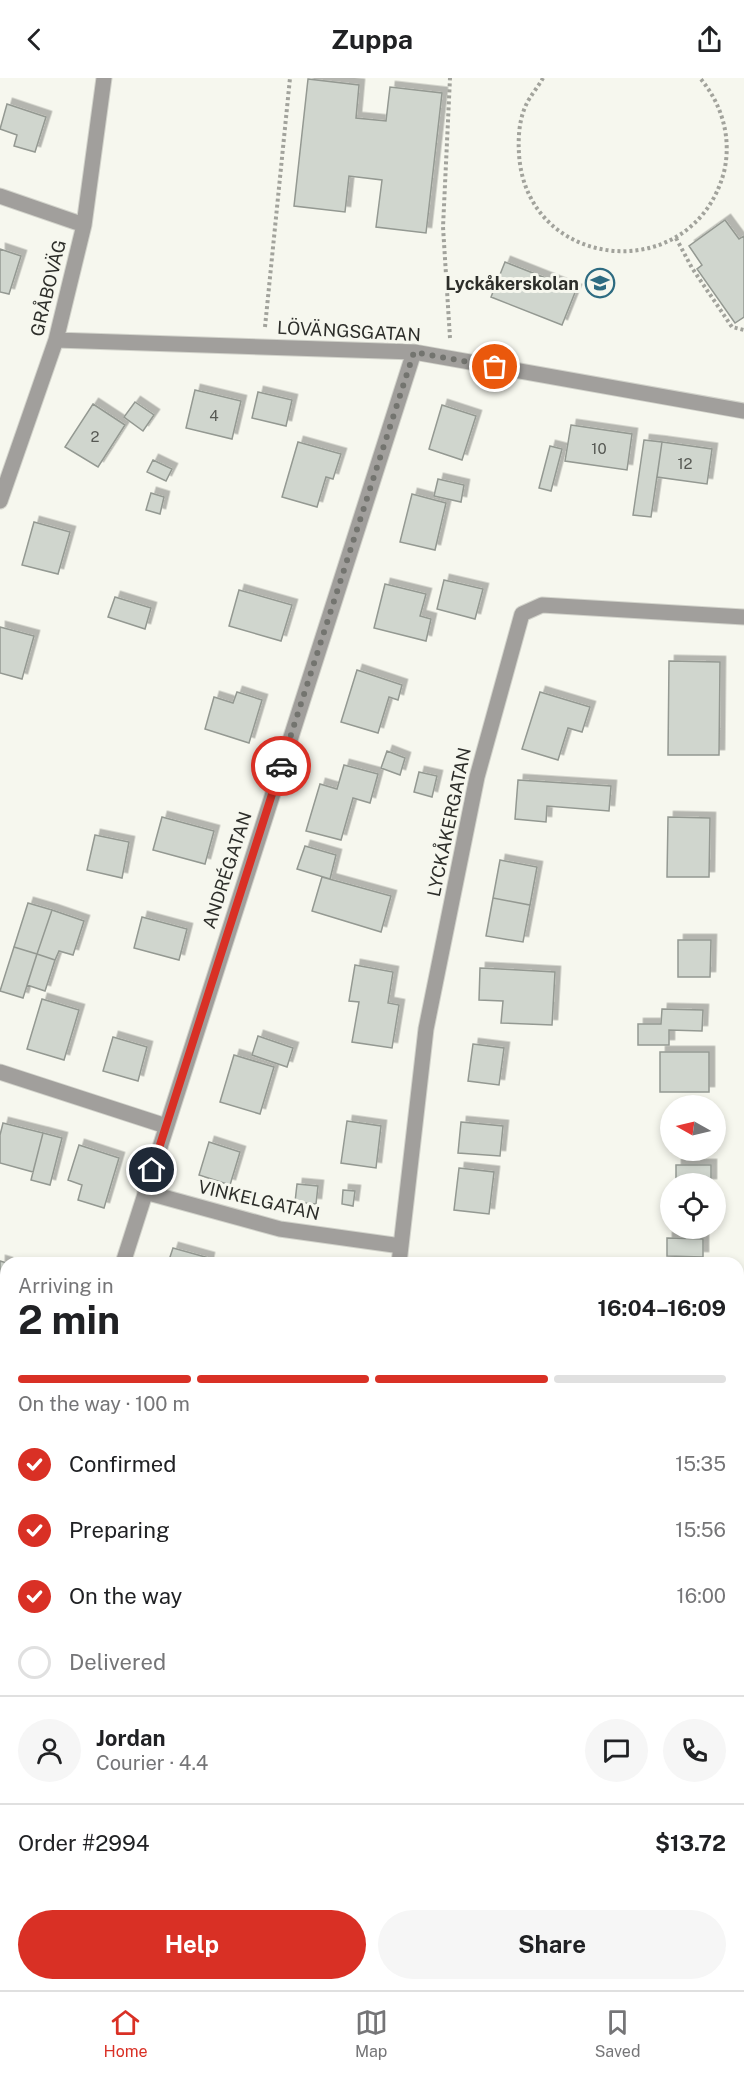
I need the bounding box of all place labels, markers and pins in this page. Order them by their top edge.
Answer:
school or university icon: Lyckåkerskolan [584,267,616,299]
place label: Lyckåkerskolan [445,273,579,294]
pin [469,341,520,392]
pin [126,1144,177,1195]

